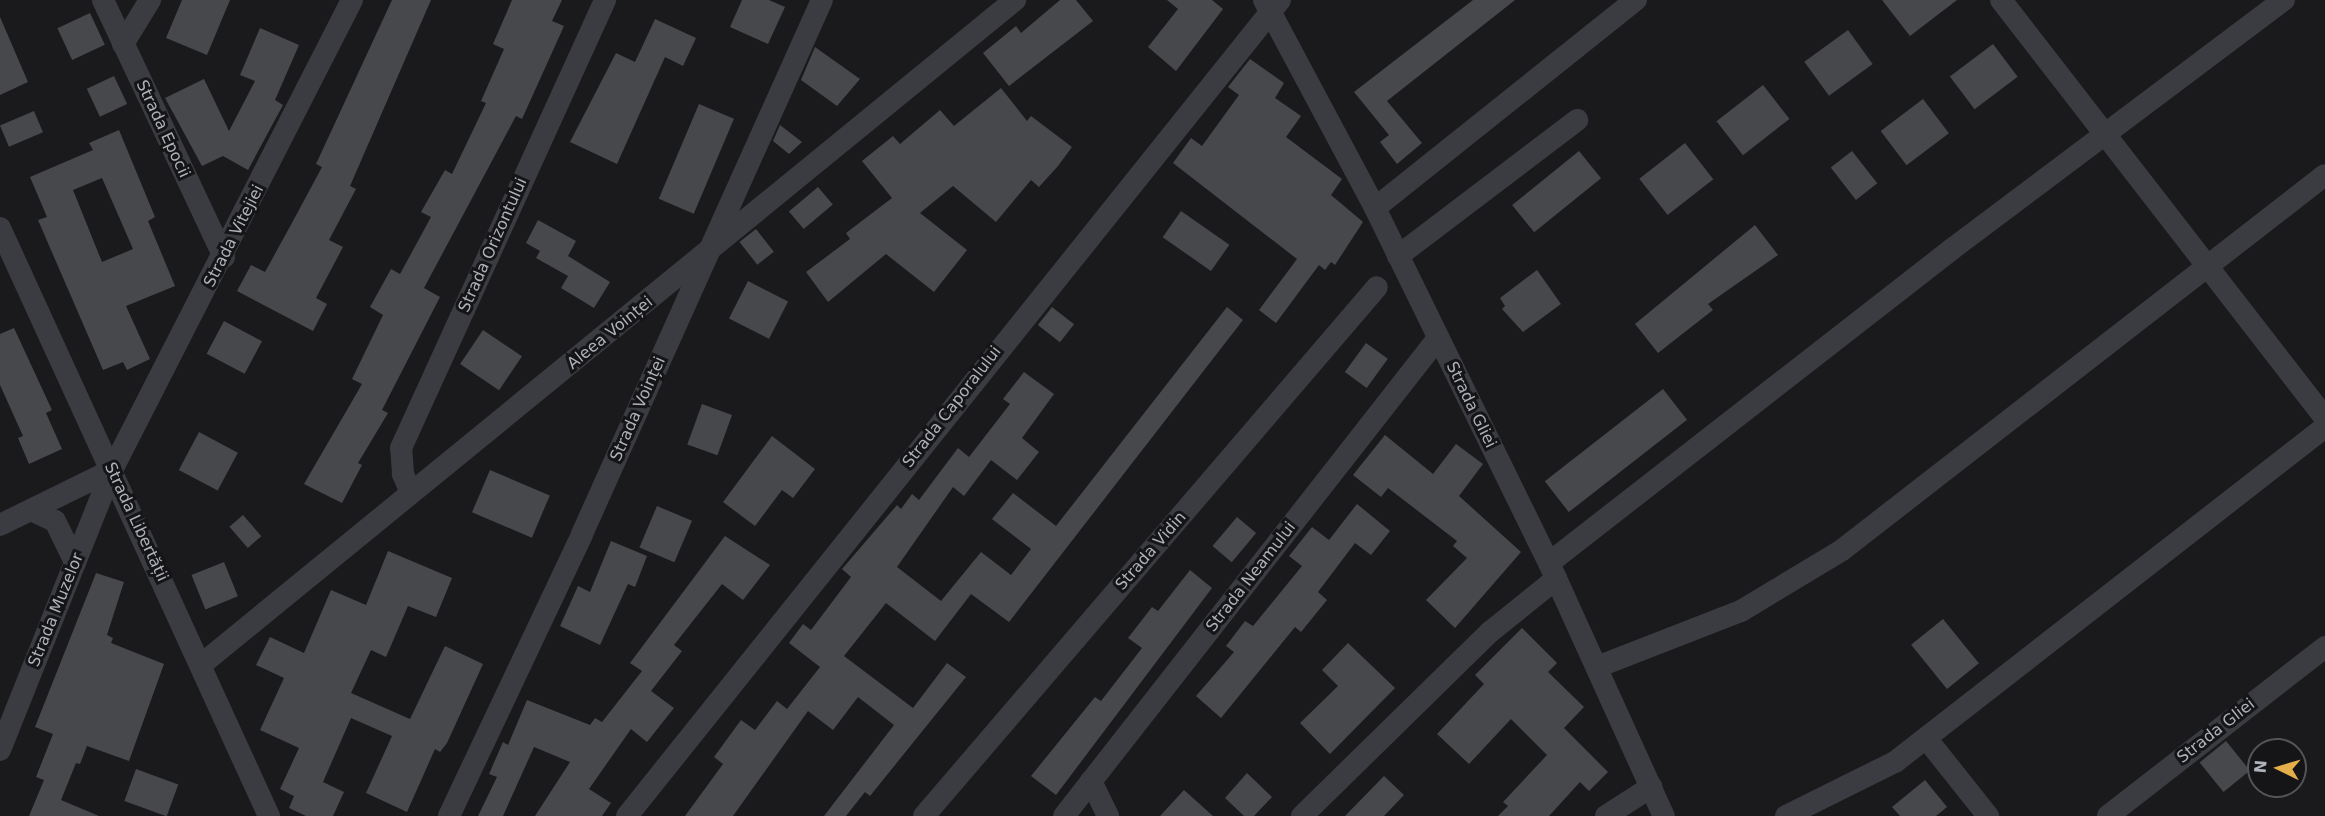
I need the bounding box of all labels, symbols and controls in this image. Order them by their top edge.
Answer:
street label: Strada Epocii [132,77,194,181]
street label: Strada Orizontului [455,175,531,315]
street label: Strada Vitejiei [200,182,268,290]
street label: Aleea Voinței [563,293,657,373]
street label: Strada Caporalului [899,342,1005,472]
street label: Strada Voinței [606,354,670,464]
street label: Strada Gliei [1442,359,1500,451]
street label: Strada Libertății [100,459,172,585]
street label: Strada Vidin [1112,508,1190,594]
street label: Strada Neamului [1202,518,1300,636]
street label: Strada Muzelor [24,550,88,670]
street label: Strada Gliei [2173,695,2259,767]
north arrow [2247,738,2307,798]
text: N [2251,759,2271,774]

